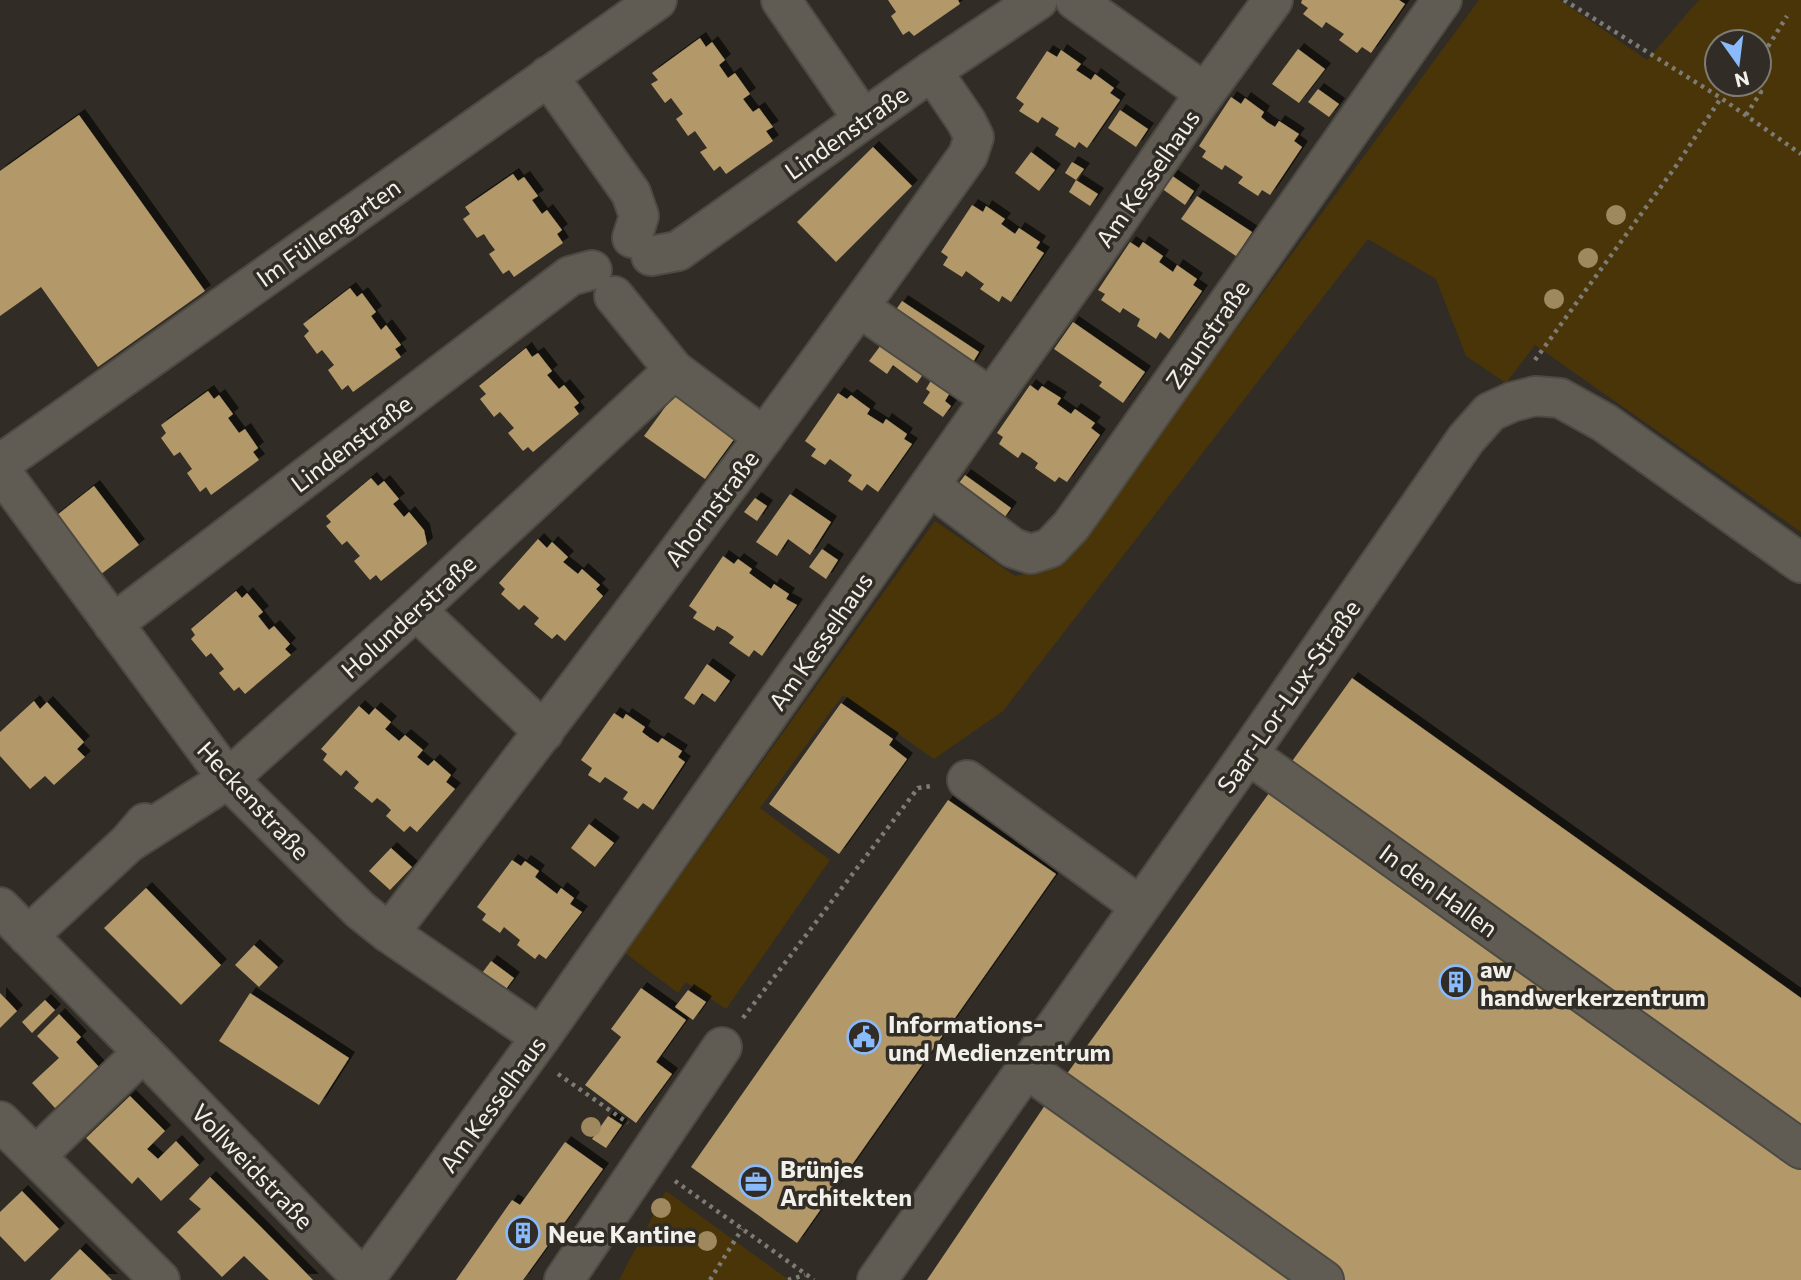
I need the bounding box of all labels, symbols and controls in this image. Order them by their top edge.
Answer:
north arrow [1703,28,1773,98]
text: N [1733,67,1752,93]
street label: Lindenstraße [779,79,913,185]
street label: Am Kesselhaus [1089,104,1205,252]
street label: Im Füllengarten [251,172,405,292]
street label: Zaunstraße [1159,274,1255,394]
street label: Lindenstraße [285,388,417,498]
street label: Ahornstraße [658,444,764,572]
street label: Holunderstraße [335,548,481,684]
street label: Am Kesselhaus [762,567,878,715]
street label: Saar-Lor-Lux-Straße [1210,594,1366,798]
street label: Heckenstraße [192,735,316,865]
street label: In den Hallen [1374,837,1504,943]
place label: aw handwerkerzentrum [1480,954,1706,1011]
building icon: aw handwerkerzentrum [1437,963,1475,1001]
place label: Informations- und Medienzentrum [888,1009,1111,1066]
public building icon: Informations- und Medienzentrum [845,1018,883,1056]
street label: Am Kesselhaus [433,1030,551,1178]
street label: Vollweidstraße [186,1097,320,1235]
place label: Brünjes Architekten [780,1154,912,1211]
office icon: Brünjes Architekten [737,1163,775,1201]
building icon: Neue Kantine [504,1214,542,1252]
place label: Neue Kantine [548,1219,696,1248]

